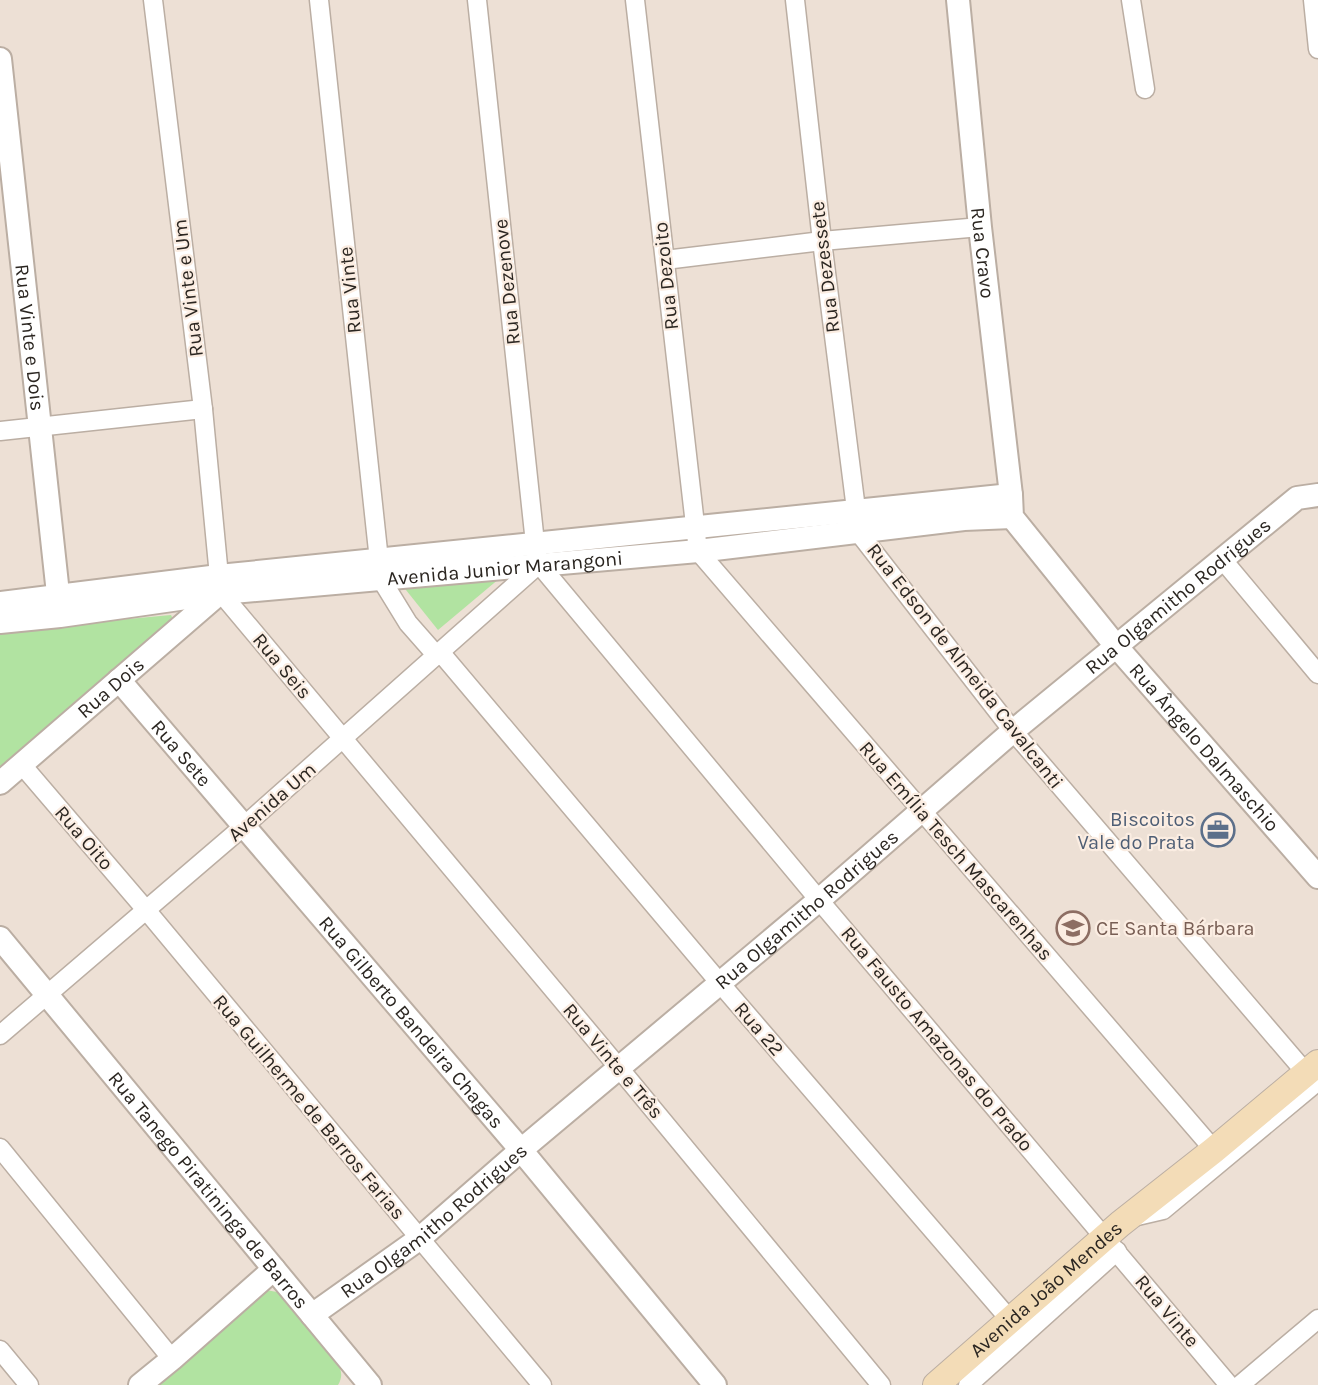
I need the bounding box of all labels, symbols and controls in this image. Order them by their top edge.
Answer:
street label: Rua Dezessete [806,200,844,334]
street label: Rua Cravo [967,206,1000,300]
street label: Rua Vinte e Um [168,218,208,358]
street label: Rua Dezenove [489,218,525,346]
street label: Rua Dezoito [649,221,683,331]
street label: Rua Vinte [334,245,366,335]
street label: Rua Vinte e Dois [11,263,50,412]
street label: Rua Olgamitho Rodrigues [1080,513,1275,679]
street label: Rua Edson de Almeida Cavalcanti [862,539,1068,793]
street label: Avenida Junior Marangoni [386,546,624,590]
street label: Rua Seis [248,628,316,704]
street label: Rua Dois [72,652,149,723]
street label: Rua Ângelo Dalmaschio [1125,658,1284,836]
street label: Rua Sete [147,715,216,791]
street label: Rua Emília Tesch Mascarenhas [855,737,1057,965]
street label: Avenida Um [223,758,321,846]
street label: Rua Oito [50,801,118,875]
place label: Biscoitos Vale do Prata [1077,808,1195,854]
office icon: Biscoitos Vale do Prata [1200,812,1236,848]
street label: Rua Olgamitho Rodrigues [710,825,903,994]
school or university icon: CE Santa Bárbara [1055,910,1091,946]
street label: Rua Gilberto Bandeira Chagas [314,911,509,1133]
place label: CE Santa Bárbara [1096,917,1254,940]
street label: Rua Fausto Amazonas do Prado [836,922,1038,1156]
street label: Rua Guilherme de Barros Farias [208,990,410,1224]
street label: Rua 22 [730,998,788,1060]
street label: Rua Vinte e Três [558,999,668,1123]
street label: Rua Tanego Piratininga de Barros [104,1067,313,1313]
street label: Rua Olgamitho Rodrigues [336,1139,532,1303]
street label: Avenida João Mendes [965,1216,1127,1362]
street label: Rua Vinte [1130,1270,1204,1352]

